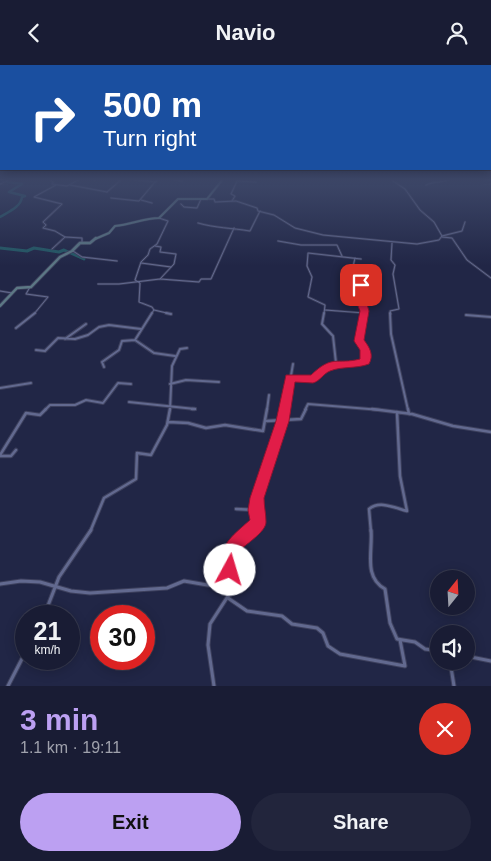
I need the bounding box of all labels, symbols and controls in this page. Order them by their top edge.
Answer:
icon: back [20,19,48,47]
icon: person [443,19,471,47]
text: Navio [216,20,275,45]
icon: right [20,85,85,150]
text: 500 m [103,85,202,124]
text: Turn right [103,126,196,151]
pin [340,264,382,306]
icon: arrive [347,271,375,299]
position arrow [203,543,255,595]
north arrow [430,570,475,615]
map controls [430,570,475,670]
speed limit sign: 30 [90,605,155,670]
text: 21 [34,617,61,645]
button: sound [430,625,475,670]
text: km/h [34,643,61,657]
text: 3 min [20,703,98,736]
button: close [419,703,471,755]
text: 1.1 km · 19:11 [20,739,121,756]
button: Exit [20,793,241,851]
button: Share [251,793,471,851]

